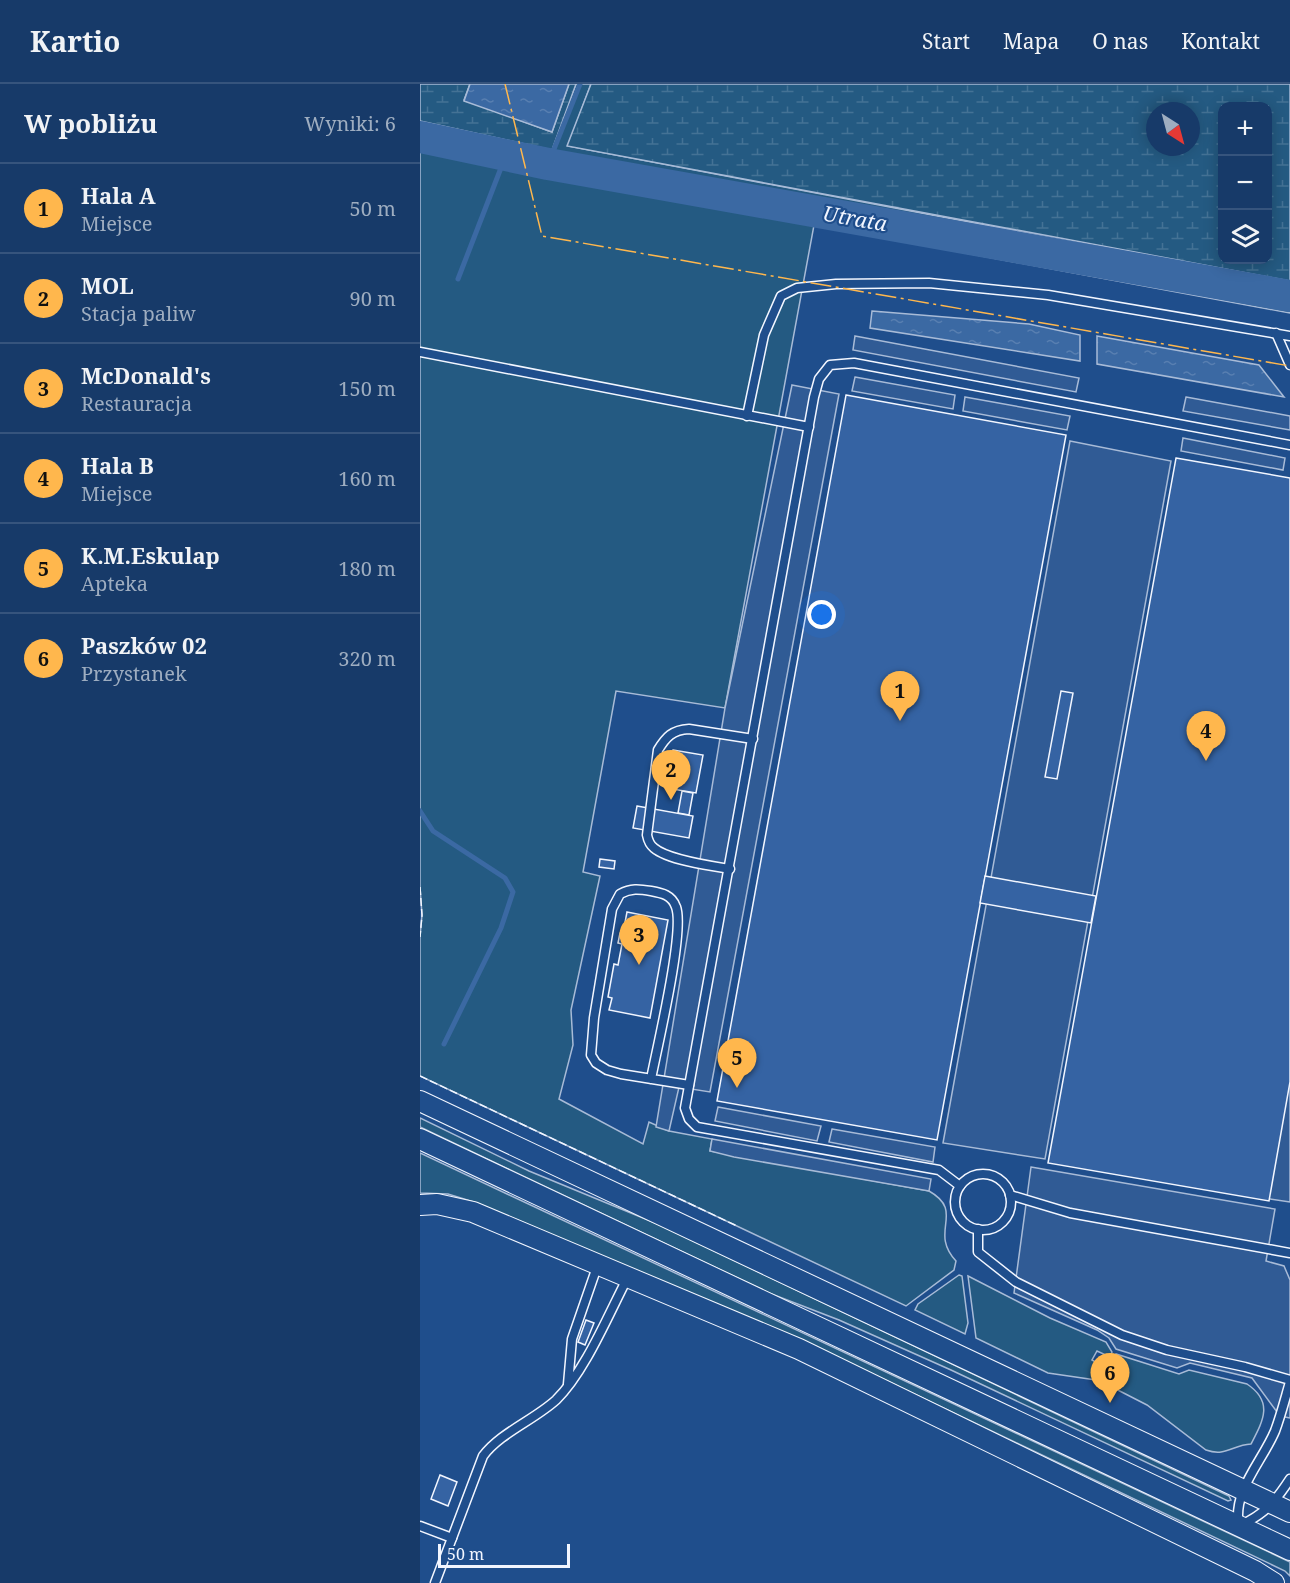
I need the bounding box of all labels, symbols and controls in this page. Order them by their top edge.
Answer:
text: Kartio [30,22,120,60]
text: Start [922,27,970,55]
text: Mapa [1003,27,1059,55]
text: O nas [1092,27,1148,55]
text: Kontakt [1181,27,1260,55]
north arrow [1146,102,1200,156]
map controls [1218,102,1272,264]
button: + [1218,102,1272,156]
text: W pobliżu [24,105,158,141]
text: Wyniki: 6 [304,110,396,137]
button: − [1218,156,1272,210]
text: Hala A [81,180,155,210]
text: 1 [38,195,49,222]
text: 50 m [350,195,396,222]
water label: Utrata [821,199,890,238]
text: Miejsce [81,210,152,237]
button: layers [1218,210,1272,264]
text: MOL [81,270,134,300]
text: 2 [38,285,49,312]
text: 90 m [350,285,396,312]
text: Stacja paliw [81,300,196,327]
text: McDonald's [81,360,211,390]
text: 3 [38,375,49,402]
text: 150 m [338,375,396,402]
text: Restauracja [81,390,192,417]
text: Hala B [81,450,154,480]
text: 4 [38,465,49,492]
text: 160 m [338,465,396,492]
text: Miejsce [81,480,152,507]
text: K.M.Eskulap [81,540,220,570]
text: 5 [38,555,49,582]
text: 180 m [338,555,396,582]
text: Apteka [81,570,148,597]
your location [807,600,836,629]
text: Paszków 02 [81,630,207,660]
text: 6 [38,645,49,672]
text: 320 m [338,645,396,672]
text: Przystanek [81,660,187,687]
pin: 1 [880,672,920,721]
pin: 4 [1186,712,1226,761]
pin: 2 [652,750,690,800]
pin: 3 [620,916,658,965]
pin: 5 [718,1038,756,1088]
pin: 6 [1090,1354,1130,1403]
scale bar [438,1541,570,1568]
text: 50 m [447,1543,484,1565]

